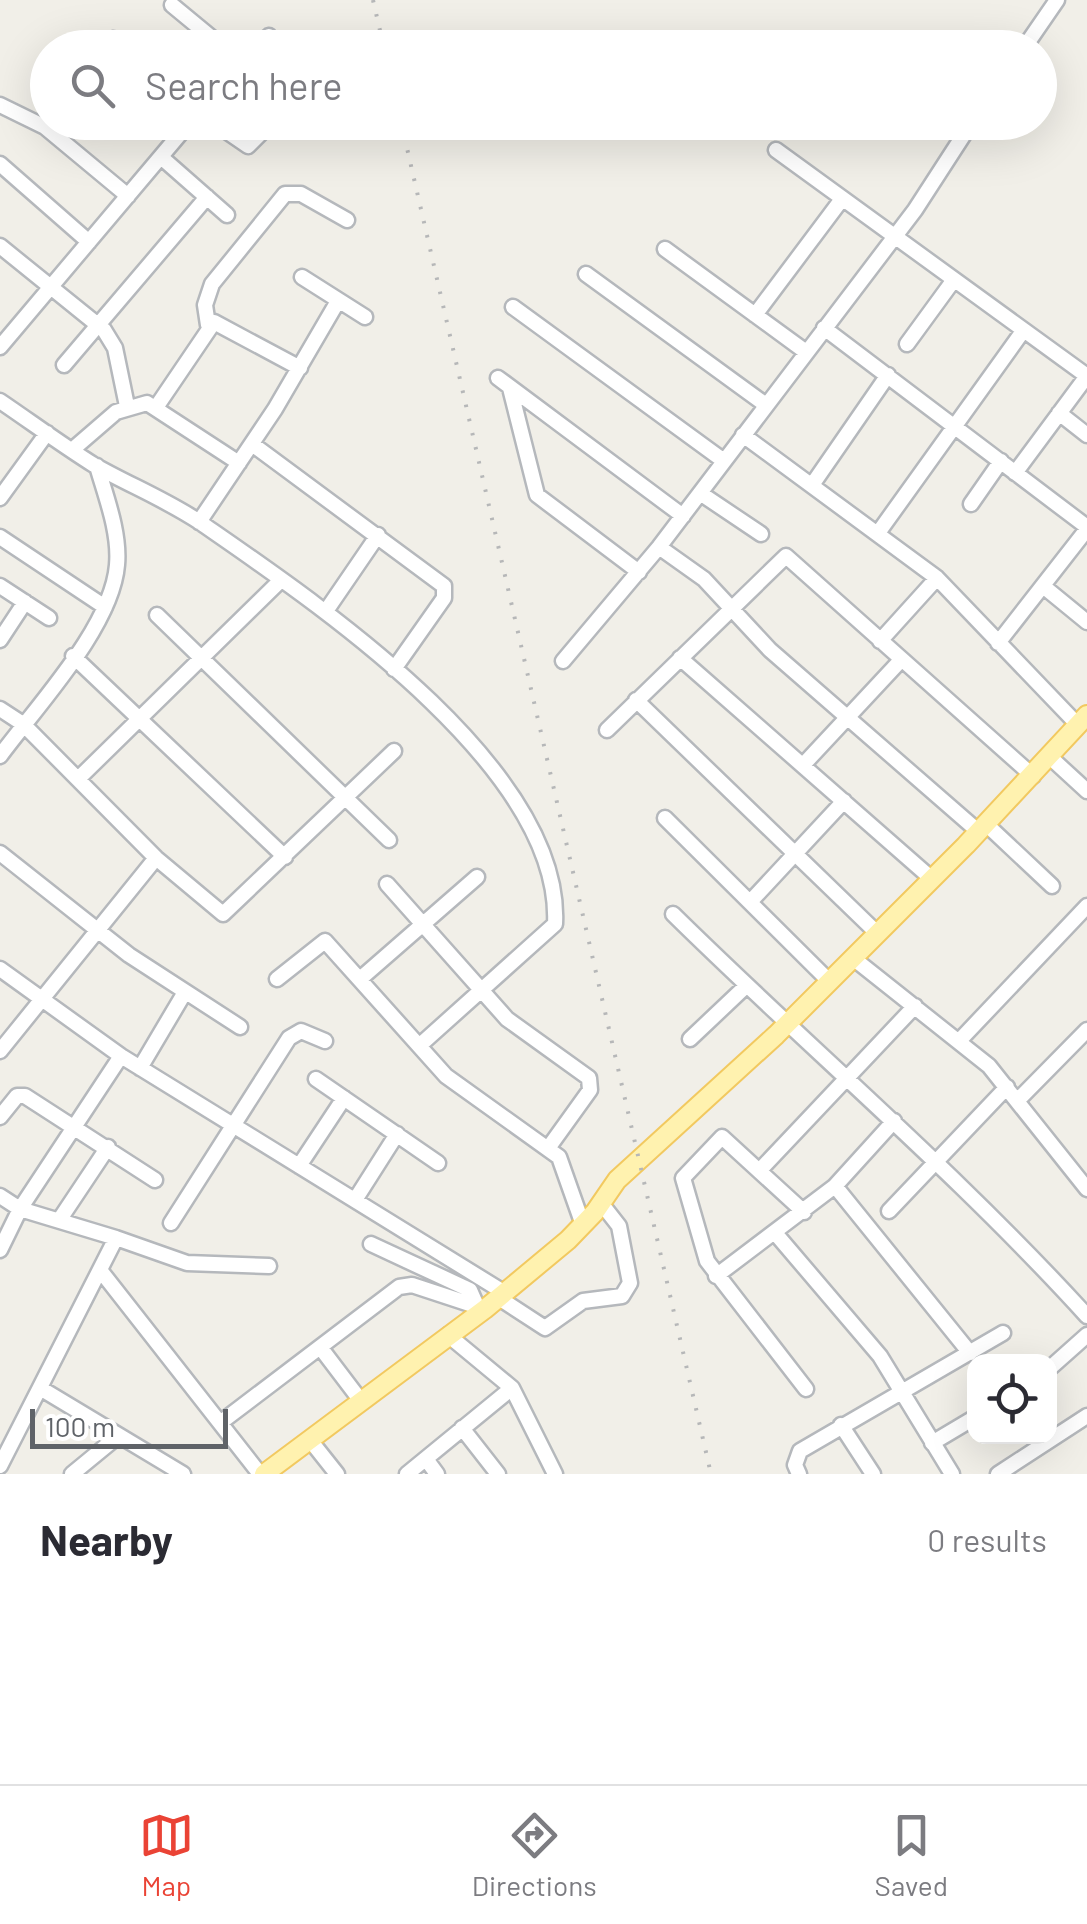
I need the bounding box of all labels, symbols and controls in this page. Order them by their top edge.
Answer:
search box [30,30,1057,140]
icon: search [65,58,120,113]
text: Search here [145,62,343,108]
map controls [967,1354,1057,1444]
button: locate [967,1354,1057,1444]
scale bar [30,1404,228,1448]
text: 100 m [45,1409,115,1443]
text: Nearby [40,1514,173,1564]
text: 0 results [927,1520,1047,1558]
tab: Map [139,1808,194,1902]
tab: Directions [472,1808,597,1902]
tab: Saved [875,1808,948,1902]

